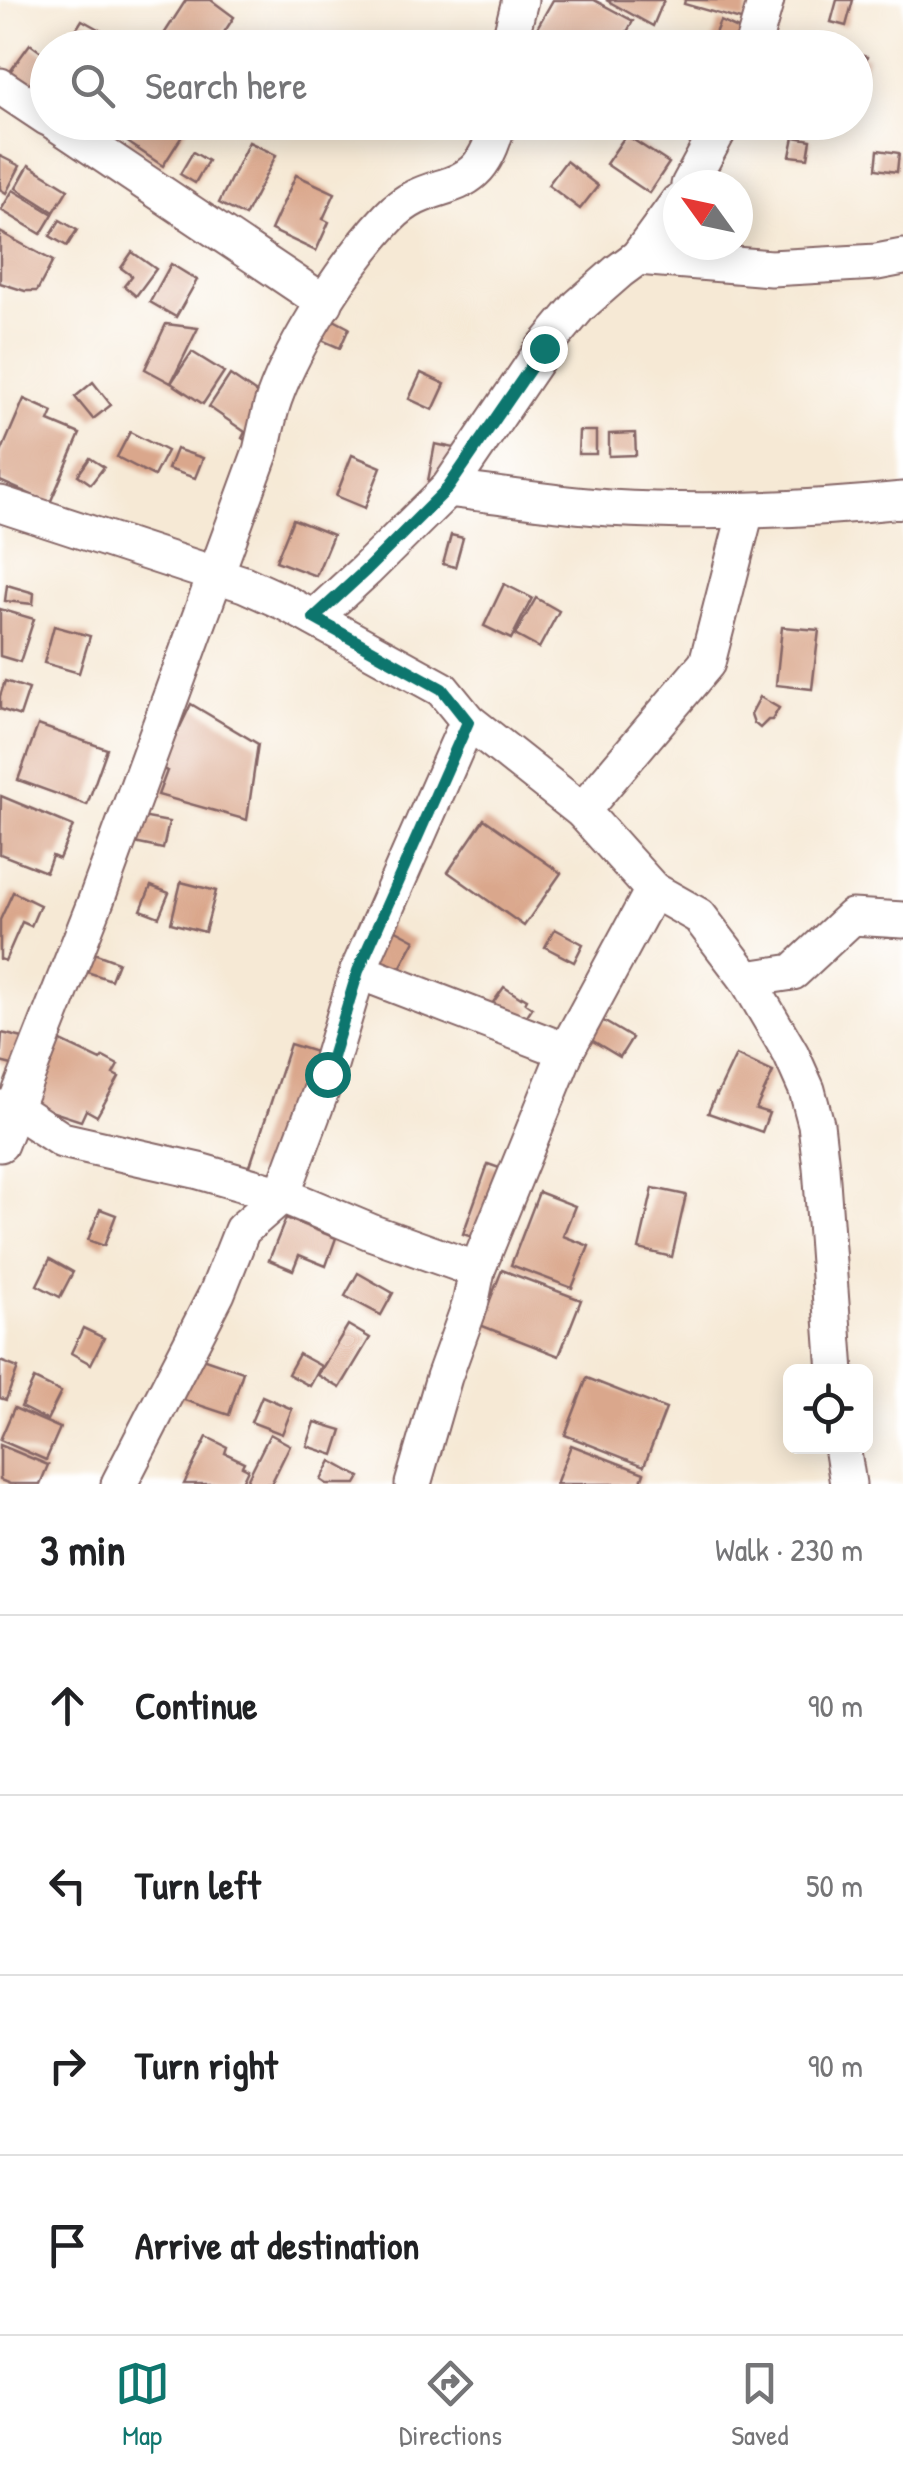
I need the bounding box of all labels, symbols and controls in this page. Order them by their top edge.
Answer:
search box [30,30,873,140]
icon: search [65,58,120,113]
text: Search here [145,59,307,111]
north arrow [663,170,753,260]
route end [522,326,568,372]
route start [305,1052,351,1098]
map controls [783,1364,873,1454]
button: locate [783,1364,873,1454]
text: 3 min [40,1521,125,1578]
text: Walk · 230 m [715,1528,863,1571]
icon: ahead [40,1678,95,1733]
text: Continue [135,1679,257,1731]
text: 90 m [808,1684,863,1727]
icon: left [40,1858,95,1913]
text: Turn left [135,1859,260,1911]
text: 50 m [806,1864,863,1907]
icon: right [40,2038,95,2093]
text: Turn right [135,2039,278,2091]
text: 90 m [808,2044,863,2087]
icon: arrive [40,2218,95,2273]
text: Arrive at destination [135,2219,419,2271]
tab: Map [115,2356,170,2454]
tab: Directions [399,2356,502,2454]
tab: Saved [731,2356,788,2454]

